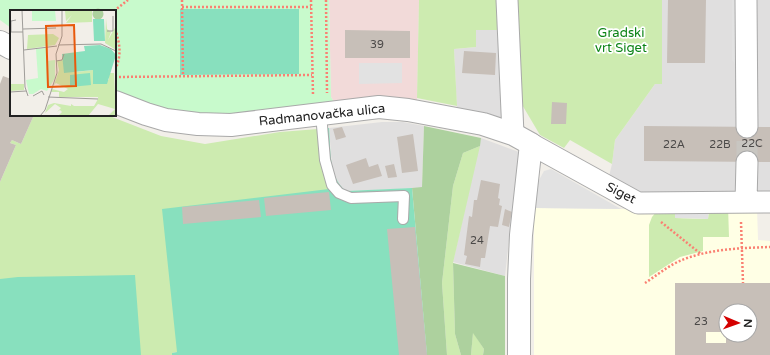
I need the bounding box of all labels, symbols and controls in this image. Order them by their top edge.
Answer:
inset map [10,10,116,116]
park label: Gradski vrt Siget [595,25,647,56]
house number: 39 [370,38,384,51]
street label: Radmanovačka ulica [258,100,386,130]
house number: 22C [741,137,763,150]
house number: 22A [663,138,685,151]
house number: 22B [709,138,731,151]
street label: Siget [603,179,639,207]
house number: 24 [470,234,484,247]
north arrow [718,303,758,343]
house number: 23 [694,315,708,328]
text: N [741,319,754,328]

